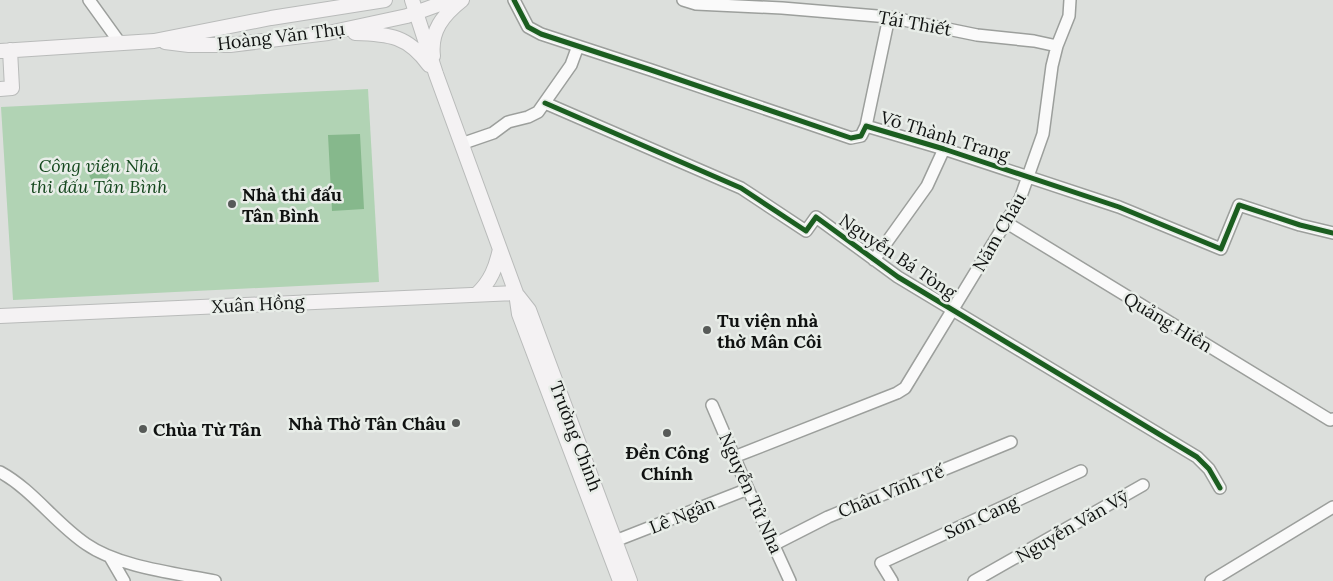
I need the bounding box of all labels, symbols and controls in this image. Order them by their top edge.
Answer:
street label: Tái Thiết [876,5,954,41]
street label: Hoàng Văn Thụ [216,17,346,55]
street label: Võ Thành Trang [877,105,1013,167]
park label: Công viên Nhà thi đấu Tân Bình [30,154,168,198]
place label: Nhà thi đấu Tân Bình [242,183,342,227]
street label: Năm Châu [967,188,1031,275]
marker: Nhà thi đấu Tân Bình [226,198,238,210]
street label: Nguyễn Bá Tòng [835,208,962,304]
street label: Quảng Hiền [1119,286,1217,358]
street label: Xuân Hồng [211,290,306,318]
place label: Tu viện nhà thờ Mân Côi [717,309,822,353]
marker: Tu viện nhà thờ Mân Côi [701,324,713,336]
street label: Trường Chinh [544,378,608,494]
place label: Nhà Thờ Tân Châu [288,412,446,435]
marker: Nhà Thờ Tân Châu [450,417,462,429]
place label: Chùa Từ Tân [153,418,262,441]
marker: Chùa Từ Tân [137,423,149,435]
marker: Đền Công Chính [661,427,673,439]
street label: Nguyễn Tử Nha [714,429,788,557]
place label: Đền Công Chính [625,441,710,485]
street label: Châu Vĩnh Tế [835,459,949,523]
street label: Nguyễn Văn Vỹ [1011,484,1133,568]
street label: Sơn Cang [940,489,1023,544]
street label: Lê Ngân [646,491,718,539]

